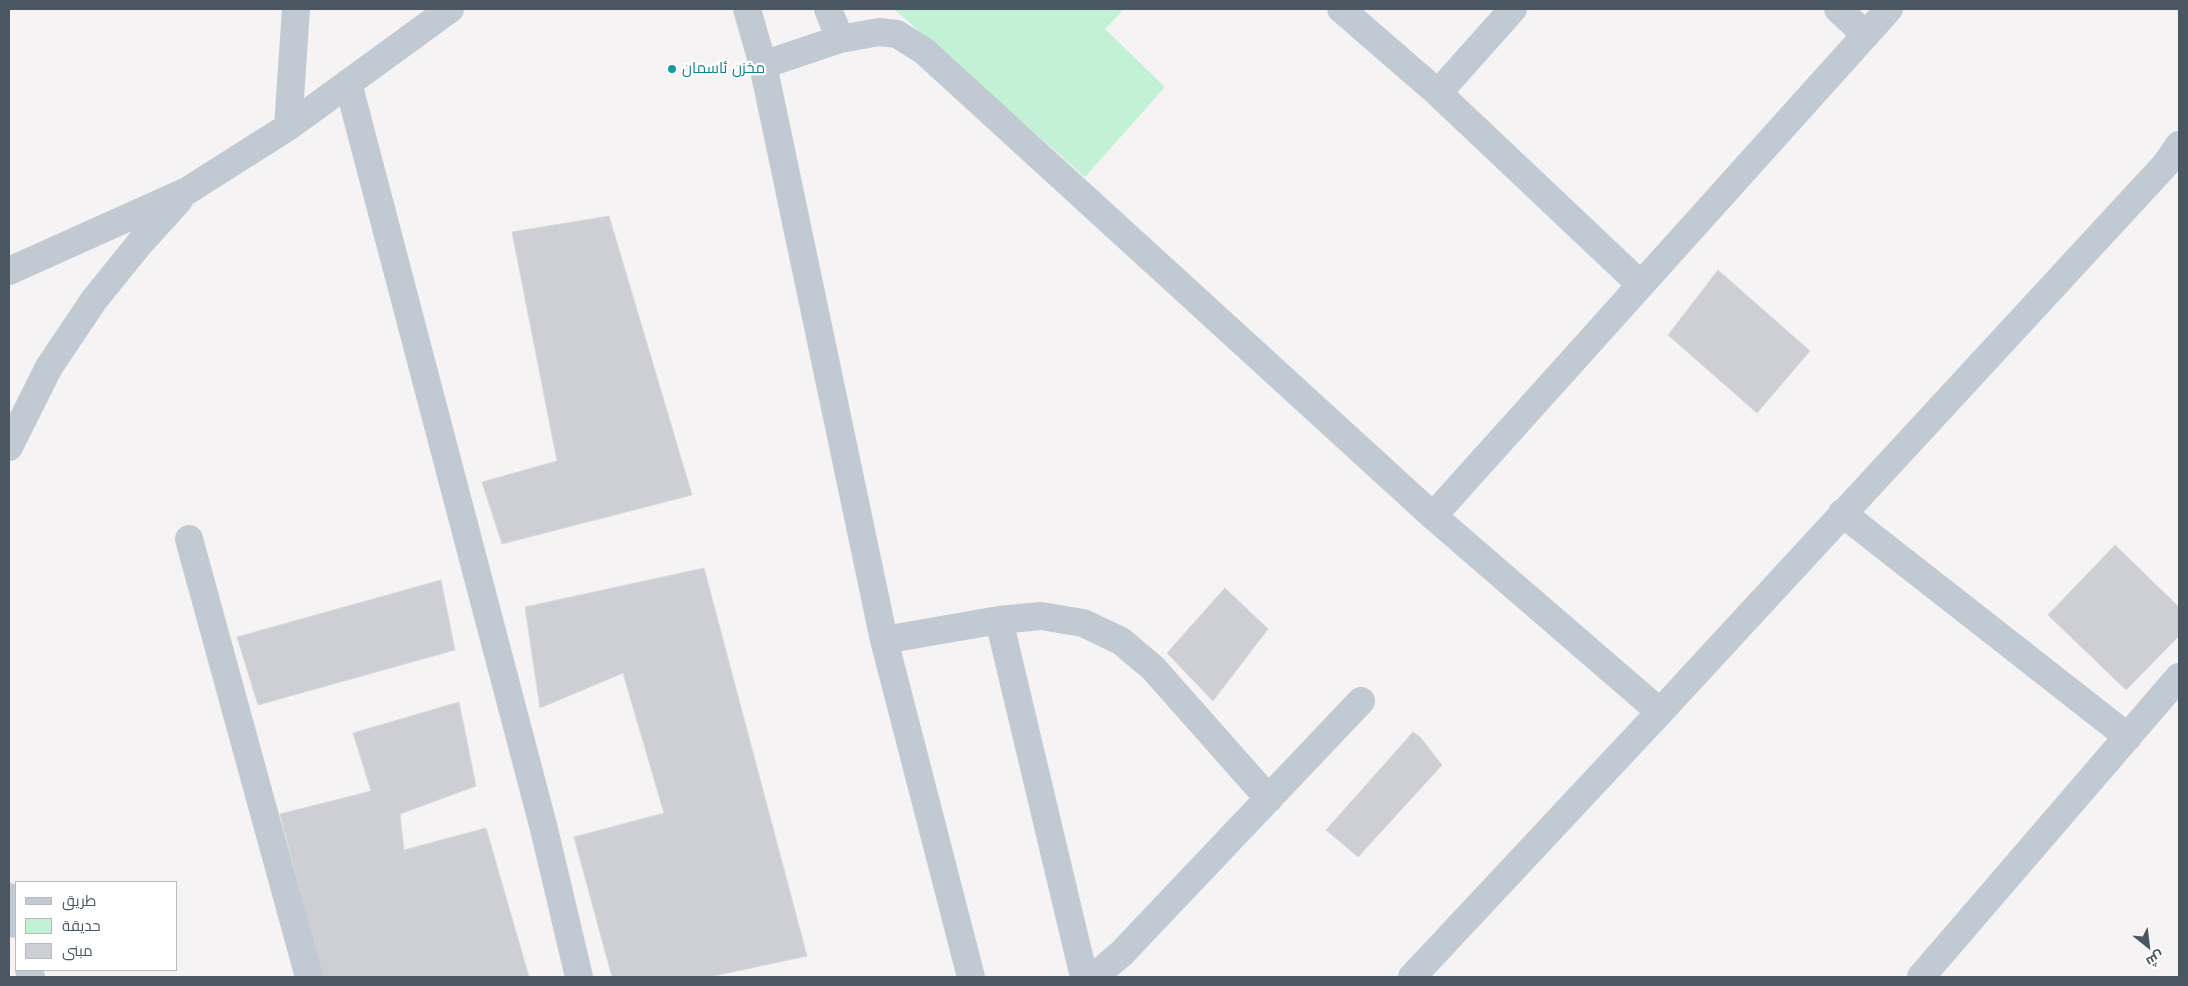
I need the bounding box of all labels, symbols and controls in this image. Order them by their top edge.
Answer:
place label: مخزن ئاسمان [682,60,765,78]
marker: مخزن ئاسمان [666,63,678,75]
legend [15,881,178,971]
text: طريق [62,890,96,912]
text: حديقة [62,915,101,937]
north arrow [2123,921,2173,971]
text: مبنى [62,940,93,962]
text: ش [2143,946,2168,972]

